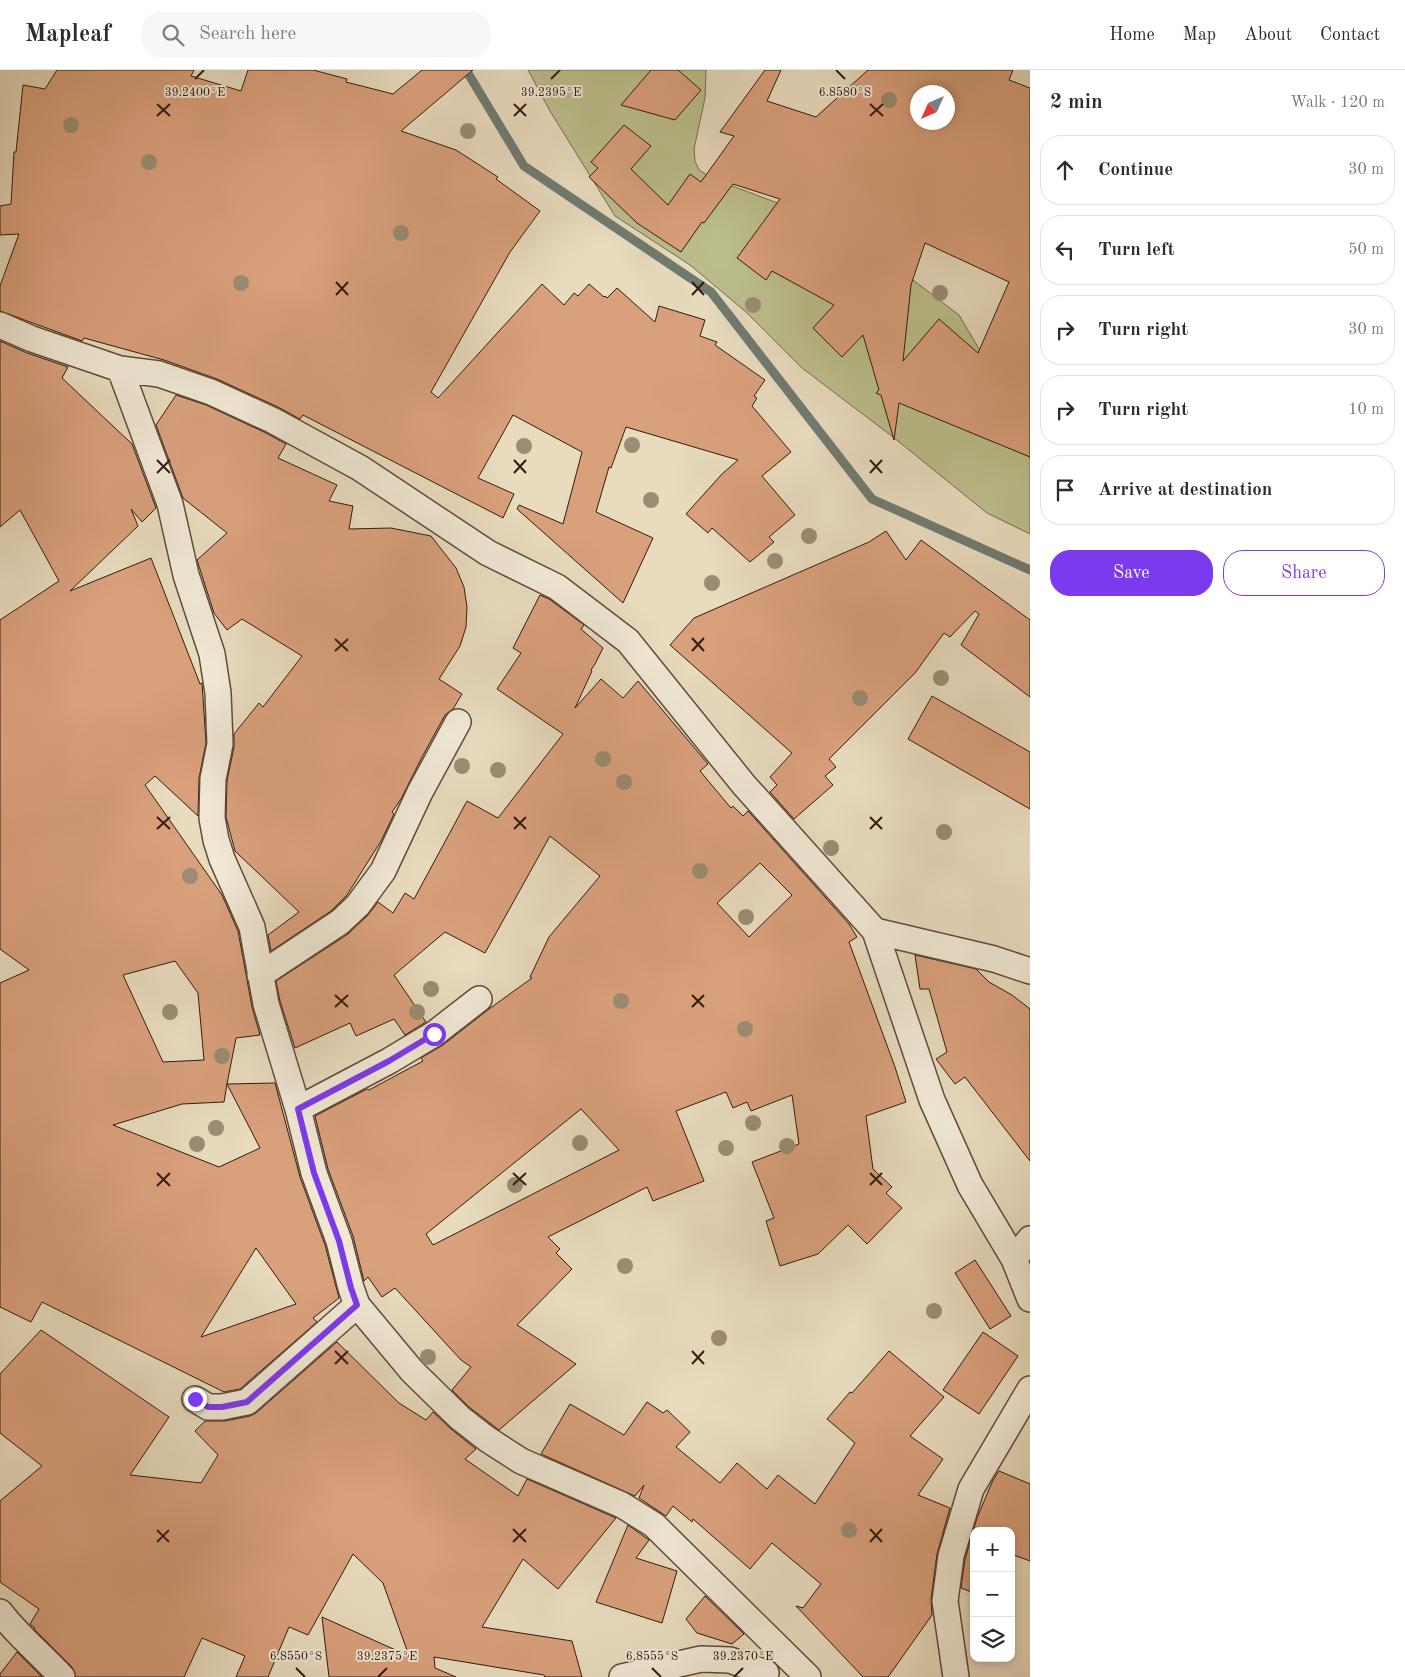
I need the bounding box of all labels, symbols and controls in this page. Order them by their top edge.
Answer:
search box [141,12,491,57]
icon: search [159,21,187,49]
text: Mapleaf [25,23,111,47]
text: Search here [199,25,296,44]
text: Home [1109,26,1155,44]
text: Map [1183,26,1216,44]
text: About [1244,26,1292,44]
text: Contact [1320,26,1380,44]
north arrow [910,85,955,130]
text: 39.2395°E [521,86,581,99]
text: 6.8580°S [819,86,871,99]
text: 39.2400°E [165,87,225,99]
text: 2 min [1050,92,1103,113]
text: Walk · 120 m [1290,95,1385,111]
icon: ahead [1051,156,1079,184]
text: Continue [1098,161,1173,180]
text: 30 m [1348,162,1384,178]
icon: left [1051,236,1079,264]
text: Turn left [1098,241,1175,260]
text: 50 m [1348,242,1384,258]
icon: right [1051,316,1079,344]
text: Turn right [1098,321,1188,340]
text: 30 m [1348,322,1384,338]
icon: right [1051,396,1079,424]
text: Turn right [1098,401,1188,420]
text: 10 m [1348,402,1384,418]
icon: arrive [1051,476,1079,504]
text: Arrive at destination [1098,481,1272,500]
button: Save [1050,550,1213,596]
button: Share [1223,550,1385,596]
route start [423,1023,446,1046]
route end [184,1388,207,1411]
map controls [970,1527,1015,1662]
button: + [970,1527,1015,1572]
button: − [970,1572,1015,1617]
button: layers [970,1617,1015,1662]
text: 6.8550°S [270,1650,322,1663]
text: 39.2375°E [357,1650,417,1663]
text: 6.8555°S [626,1650,678,1663]
text: 39.2370°E [713,1651,773,1663]

